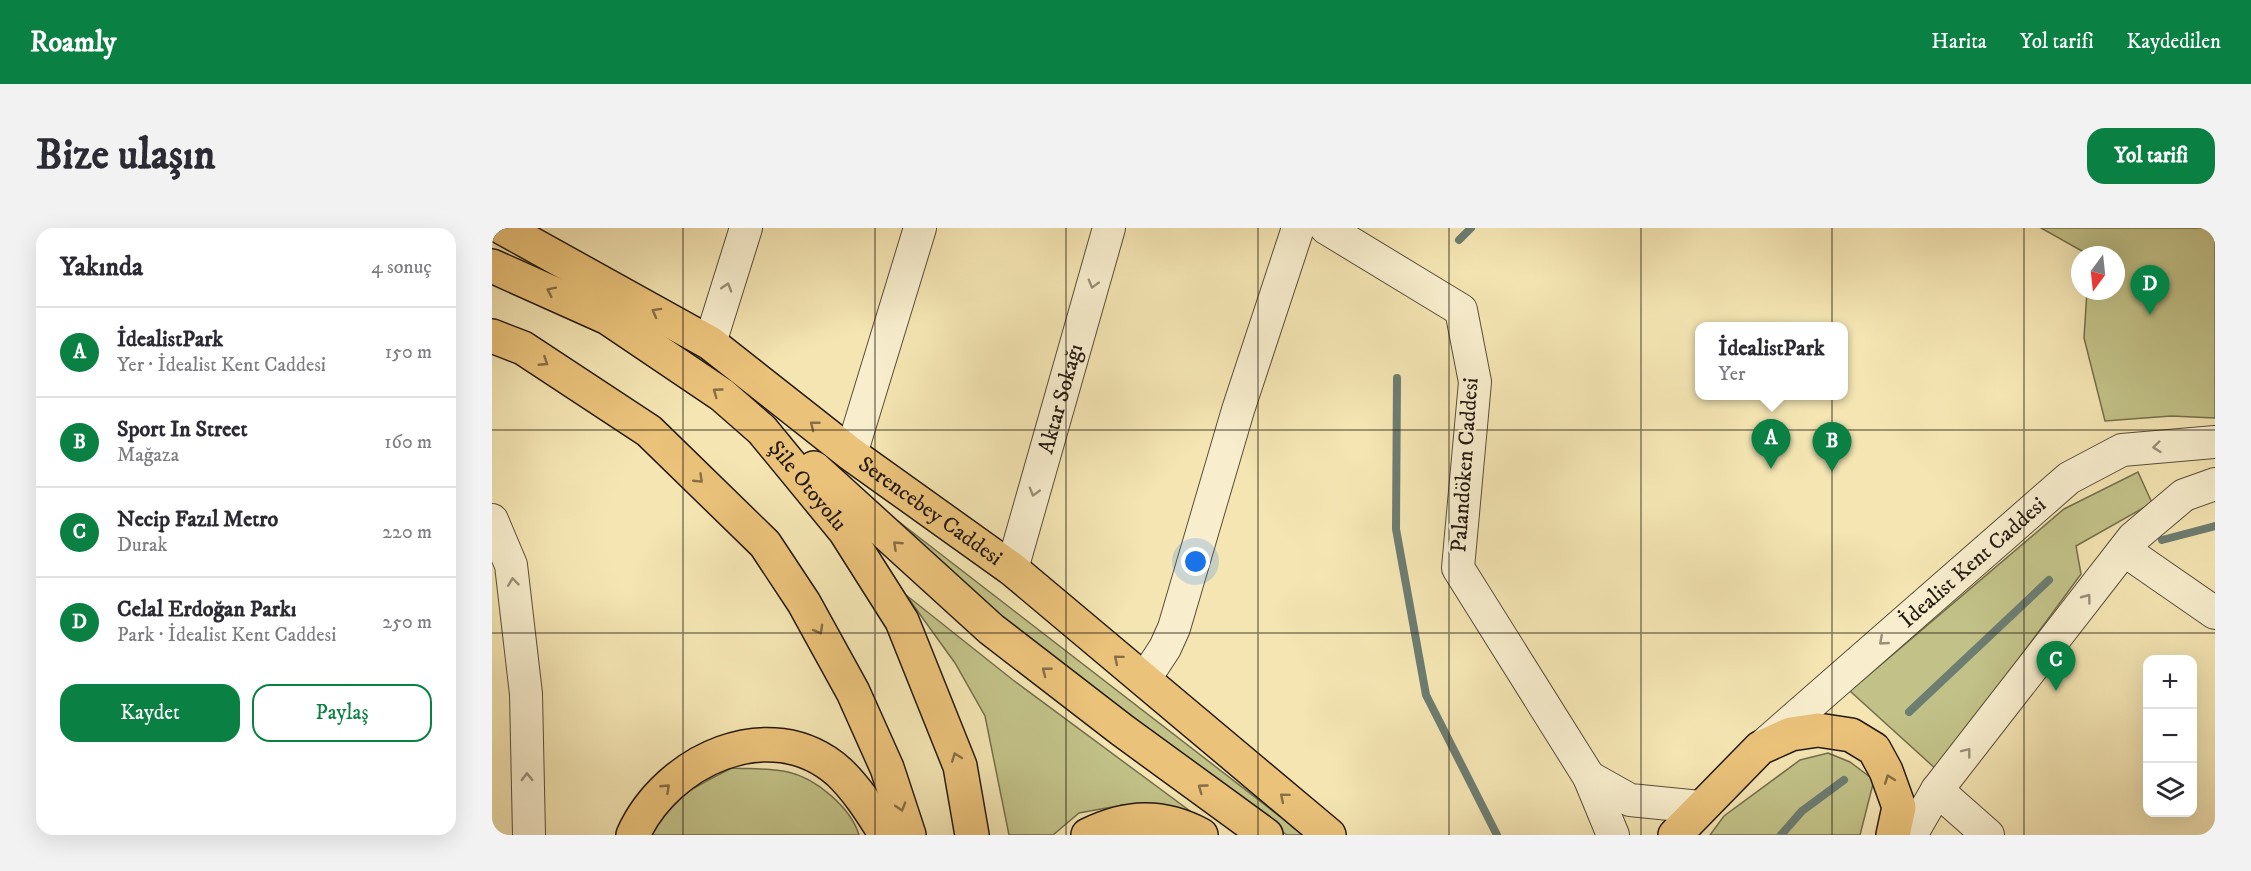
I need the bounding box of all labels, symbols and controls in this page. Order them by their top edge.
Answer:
text: Roamly [30,25,116,60]
text: Harita [1931,29,1987,55]
text: Yol tarifi [2020,29,2094,55]
text: Kaydedilen [2127,29,2221,55]
button: Yol tarifi [2087,128,2215,184]
text: Bize ulaşın [36,130,216,182]
north arrow [2071,246,2125,300]
text: Yakında [60,251,143,284]
text: 4 sonuç [371,255,432,280]
pin: D [2130,266,2170,315]
one-way arrow [1088,278,1100,289]
one-way arrow [720,282,733,293]
one-way arrow [547,286,558,298]
one-way arrow [651,308,662,319]
popup [1695,322,1848,400]
text: İdealistPark [117,326,223,353]
text: İdealistPark [1718,335,1825,362]
text: A [73,340,86,365]
text: 150 m [385,340,432,365]
street label: Aktar Sokağı [1032,341,1089,457]
text: Yer · İdealist Kent Caddesi [117,353,326,378]
one-way arrow [537,355,548,366]
text: Yer [1718,362,1745,387]
street label: Palandöken Caddesi [1445,377,1485,553]
one-way arrow [713,388,724,399]
text: Sport In Street [117,416,247,443]
pin: A [1752,420,1790,469]
one-way arrow [810,421,821,432]
pin: B [1812,422,1852,472]
text: B [73,430,86,455]
text: 160 m [384,430,432,455]
street label: Şile Otoyolu [763,435,853,536]
one-way arrow [2152,440,2161,453]
text: Mağaza [117,443,179,468]
street label: Serencebey Caddesi [853,450,1008,571]
one-way arrow [692,472,702,483]
one-way arrow [1028,487,1041,497]
street label: İdealist Kent Caddesi [1894,491,2051,634]
text: Necip Fazıl Metro [117,506,278,533]
text: C [73,520,86,545]
text: 220 m [382,520,432,545]
text: Durak [117,533,167,558]
one-way arrow [894,541,904,552]
your location [1181,547,1210,576]
one-way arrow [507,578,520,587]
one-way arrow [2080,594,2091,605]
text: Celal Erdoğan Parkı [117,596,296,623]
text: D [72,610,87,635]
text: 250 m [382,610,432,635]
text: Park · İdealist Kent Caddesi [117,623,336,648]
one-way arrow [812,624,824,635]
one-way arrow [1879,633,1890,644]
pin: C [2036,642,2076,691]
one-way arrow [1114,655,1125,666]
map controls [2143,655,2197,817]
button: + [2143,655,2197,709]
one-way arrow [1042,668,1053,679]
button: Kaydet [60,684,240,742]
button: Paylaş [252,684,432,742]
button: − [2143,709,2197,763]
one-way arrow [1960,748,1971,759]
one-way arrow [951,753,963,764]
button: layers [2143,763,2197,817]
one-way arrow [521,772,534,781]
one-way arrow [1884,774,1896,785]
one-way arrow [660,784,670,795]
one-way arrow [1198,784,1209,795]
one-way arrow [1280,794,1291,805]
one-way arrow [894,801,906,812]

